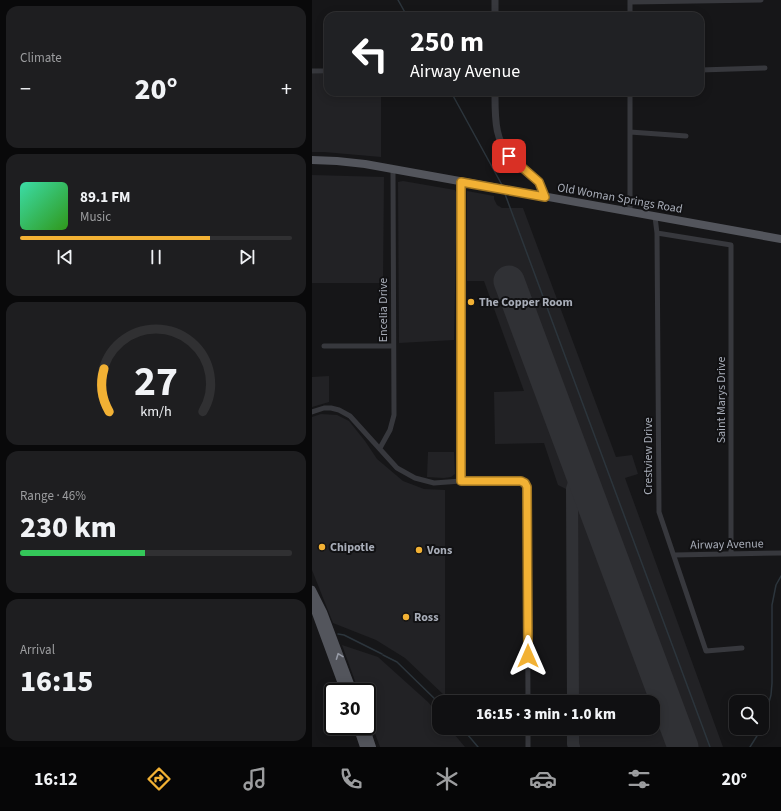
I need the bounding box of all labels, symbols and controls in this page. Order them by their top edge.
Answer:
text: 250 m [410,22,484,62]
icon: left [344,28,396,80]
text: Climate [20,49,62,67]
text: Airway Avenue [410,59,520,84]
text: 20° [134,68,178,111]
text: − [20,73,31,105]
text: + [281,73,292,105]
pin [492,139,526,173]
icon: arrive [498,145,520,167]
street label: Old Woman Springs Road [556,179,684,218]
text: 89.1 FM [80,187,131,208]
text: Music [80,208,111,226]
icon: previous [54,246,76,268]
icon: pause [145,246,167,268]
icon: next [236,246,258,268]
street label: Encelia Drive [375,278,392,342]
place label: The Copper Room [479,294,573,311]
marker: The Copper Room [466,297,476,307]
text: 27 [134,351,178,411]
street label: Saint Marys Drive [713,357,730,443]
text: km/h [140,400,172,421]
street label: Crestview Drive [640,417,657,495]
text: Range · 46% [20,487,86,505]
text: 230 km [20,506,117,549]
street label: Airway Avenue [690,535,764,554]
place label: Chipotle [330,539,375,556]
marker: Chipotle [317,542,327,552]
place label: Vons [426,542,452,559]
marker: Vons [414,545,424,555]
place label: Ross [414,609,438,626]
marker: Ross [401,612,411,622]
position arrow [507,635,549,677]
text: Arrival [20,641,55,659]
one-way arrow [336,652,344,659]
text: 16:15 [20,660,93,703]
speed limit sign: 30 [324,683,376,735]
map controls [729,695,769,735]
button: search [729,695,769,735]
text: 16:15 · 3 min · 1.0 km [476,704,616,725]
icon: directions [145,765,173,793]
icon: music [241,765,269,793]
icon: phone [337,765,365,793]
icon: climate [433,765,461,793]
icon: car [529,765,557,793]
icon: filters [625,765,653,793]
text: 16:12 [34,767,77,792]
text: 20° [721,767,747,792]

